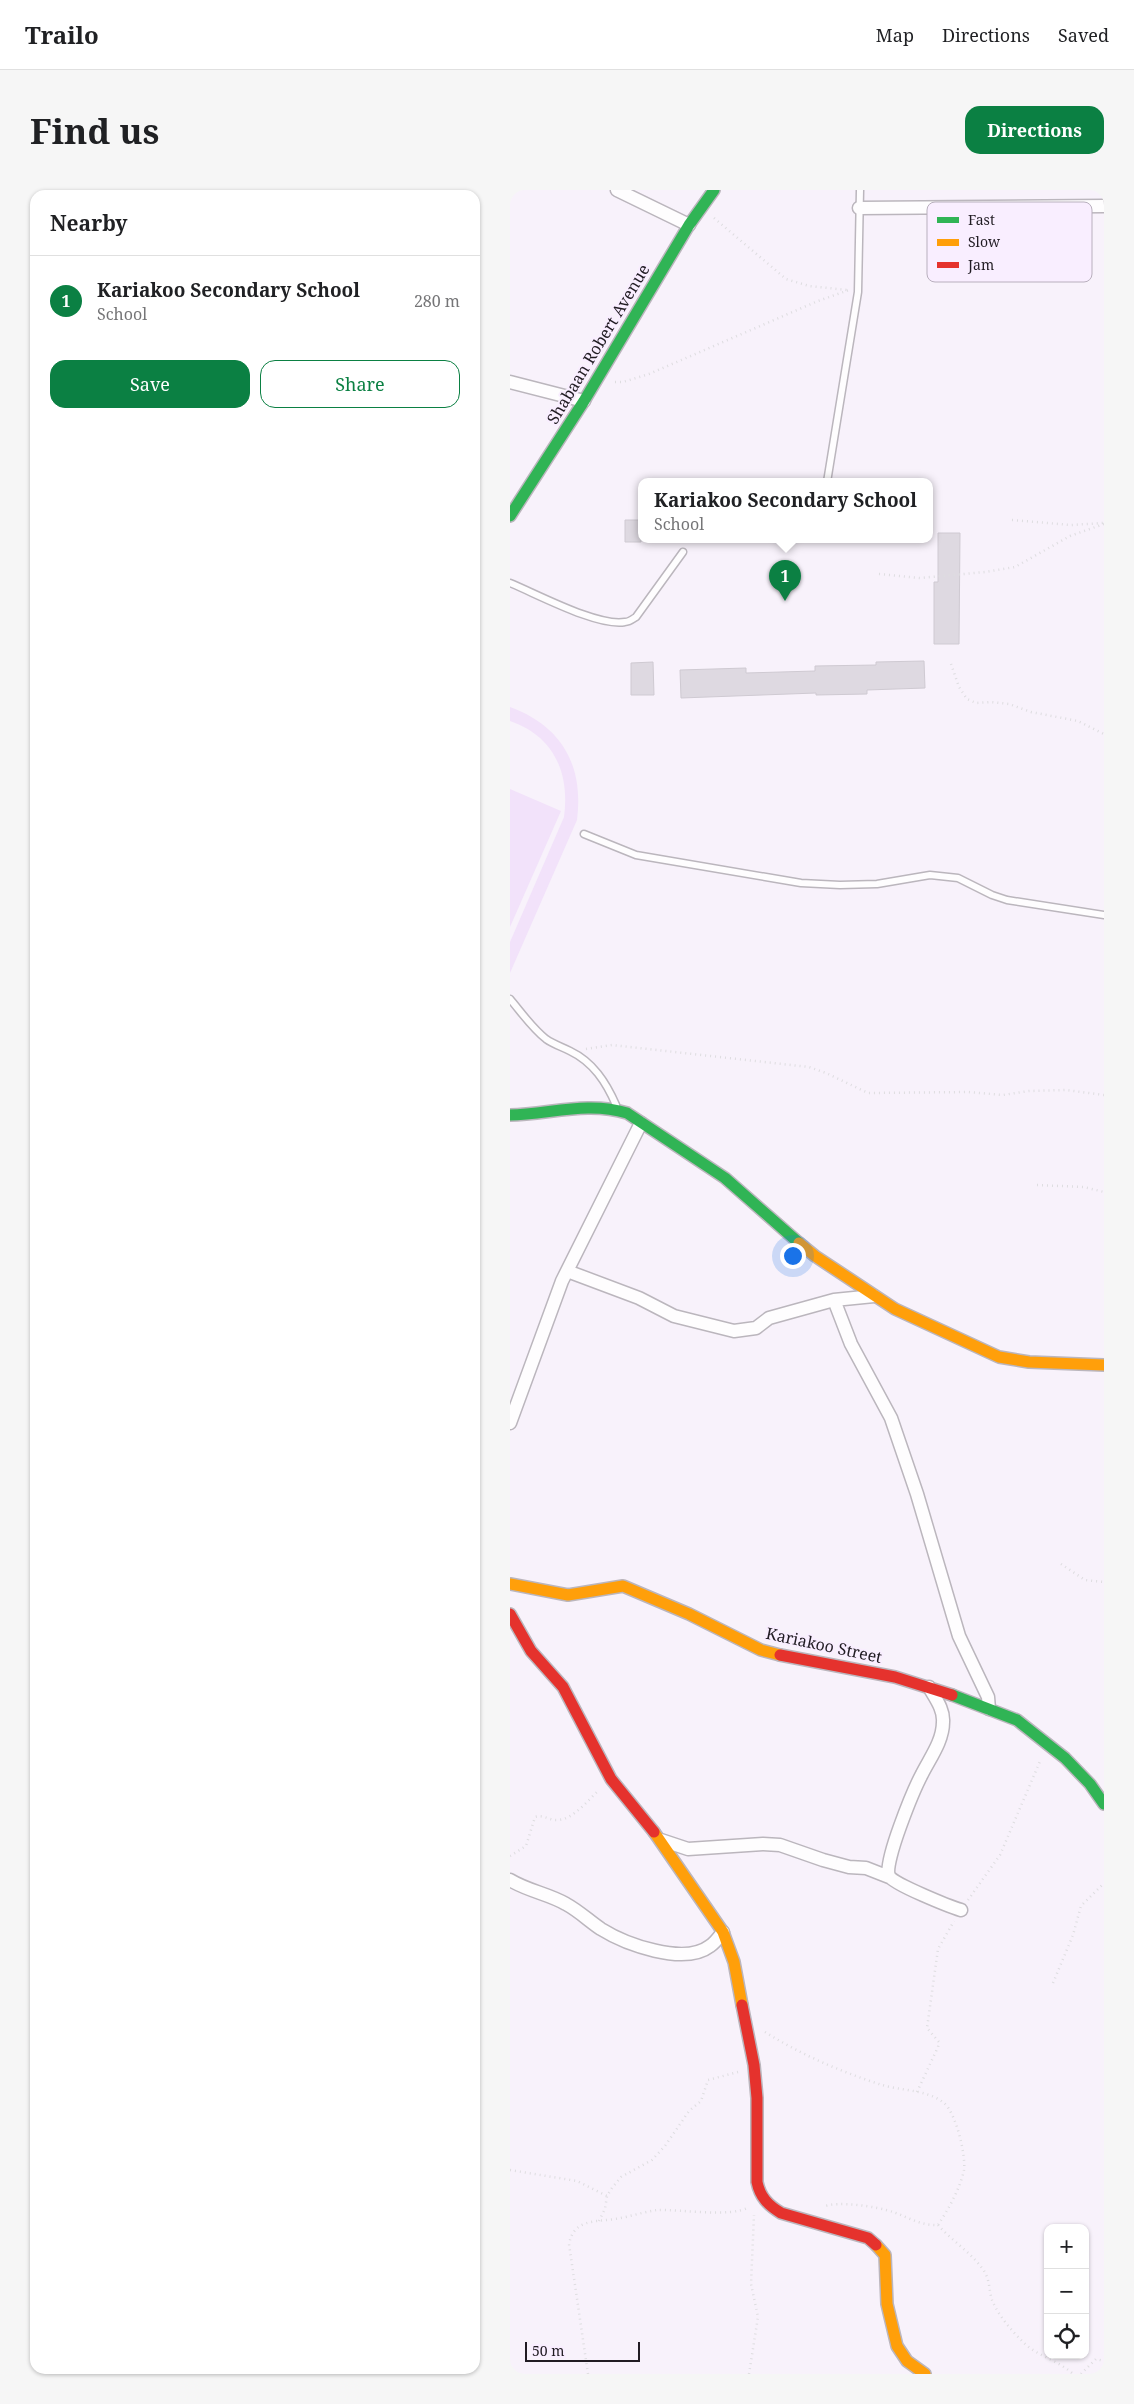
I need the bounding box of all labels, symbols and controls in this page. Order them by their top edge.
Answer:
text: Trailo [25,18,99,51]
text: Map [876,23,914,47]
text: Directions [942,23,1030,47]
text: Saved [1058,23,1109,47]
button: Directions [965,106,1104,154]
text: Find us [30,107,159,154]
legend [927,202,1092,282]
text: Nearby [50,209,128,237]
text: Fast [968,210,995,229]
text: Slow [968,232,1001,251]
text: Jam [967,255,994,274]
street label: Shabaan Robert Avenue [541,260,655,428]
text: Kariakoo Secondary School [97,277,360,303]
text: 1 [61,290,71,312]
text: 280 m [414,290,460,312]
text: School [97,303,147,325]
button: Save [50,360,250,408]
button: Share [260,360,460,408]
popup [638,478,933,543]
text: Kariakoo Secondary School [654,487,917,513]
text: School [654,513,704,535]
pin: 1 [769,560,801,601]
your location [780,1243,806,1269]
street label: Kariakoo Street [764,1622,884,1668]
map controls [1044,2224,1089,2359]
button: + [1044,2224,1089,2269]
button: − [1044,2269,1089,2314]
button: locate [1044,2314,1089,2359]
scale bar [525,2339,640,2362]
text: 50 m [532,2341,565,2360]

